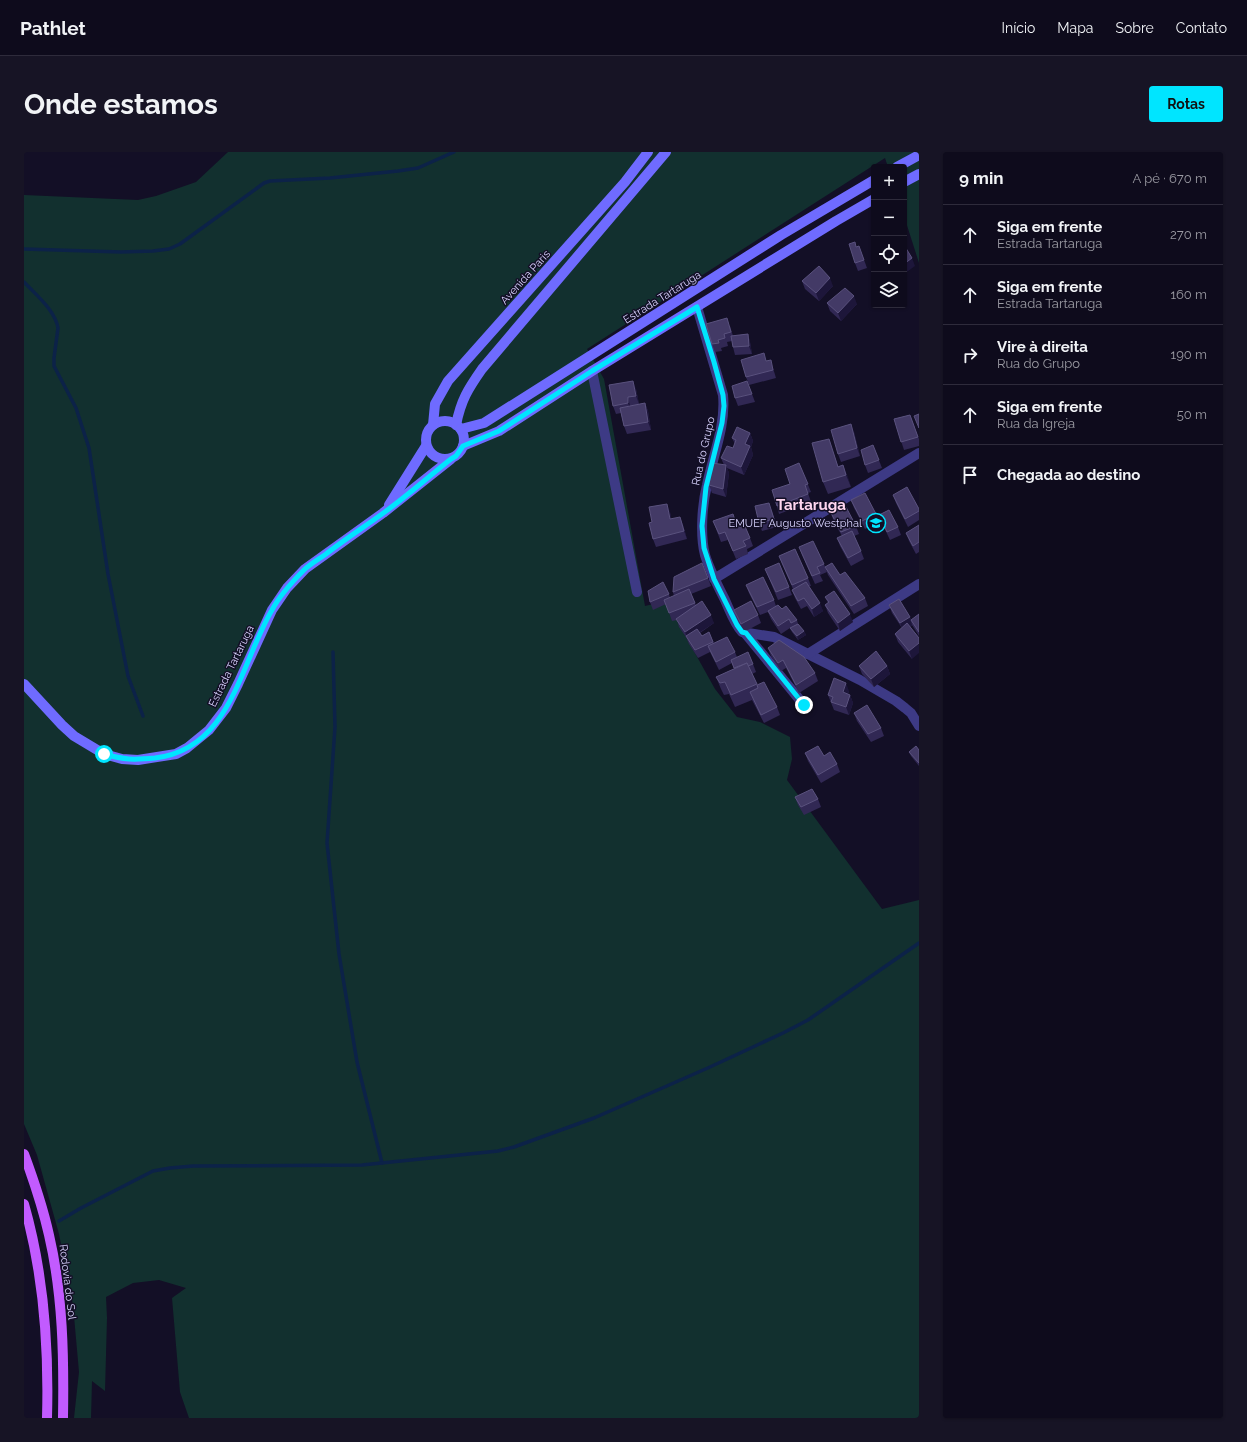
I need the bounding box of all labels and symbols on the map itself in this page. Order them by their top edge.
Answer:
street label: Avenida Paris [498,248,553,307]
street label: Estrada Tartaruga [621,268,704,327]
street label: Rua do Grupo [689,415,718,487]
district label: Tartaruga [776,496,846,514]
school or university icon: EMUEF Augusto Westphal [865,512,887,534]
place label: EMUEF Augusto Westphal [729,517,862,530]
street label: Estrada Tartaruga [206,623,257,709]
route end [795,696,813,714]
route start [95,745,113,763]
street label: Rodovia do Sol [56,1243,79,1321]

